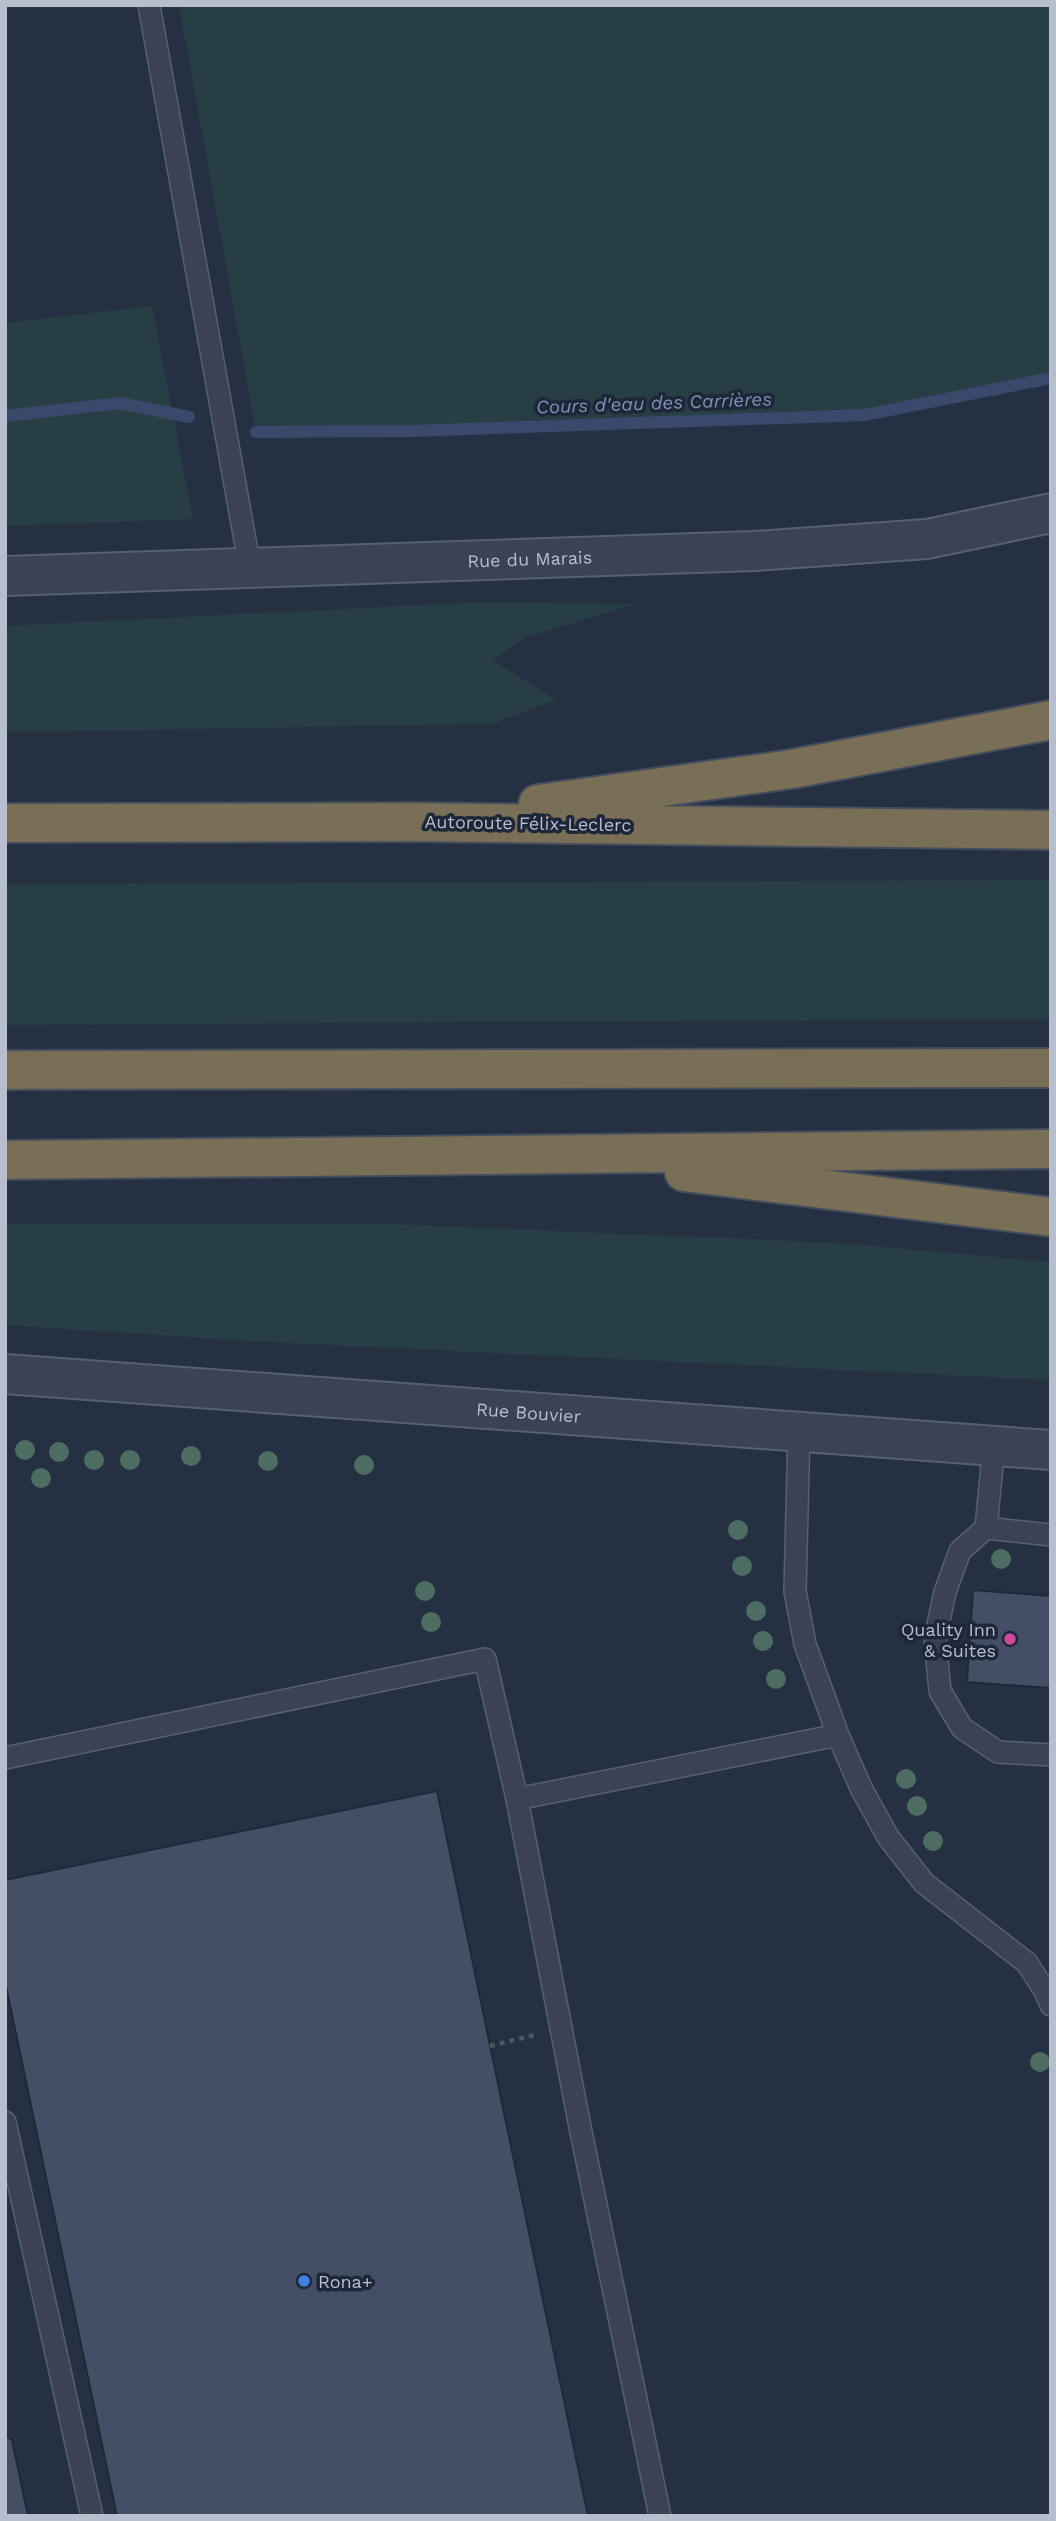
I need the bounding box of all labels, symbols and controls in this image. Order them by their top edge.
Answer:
water label: Cours d'eau des Carrières [536,387,773,419]
street label: Rue du Marais [467,546,593,571]
street label: Autoroute Félix-Leclerc [424,811,632,835]
street label: Rue Bouvier [475,1398,582,1426]
place label: Quality Inn & Suites [901,1619,996,1661]
marker: Quality Inn & Suites [1002,1631,1018,1647]
place label: Rona+ [318,2271,373,2292]
marker: Rona+ [296,2273,312,2289]

